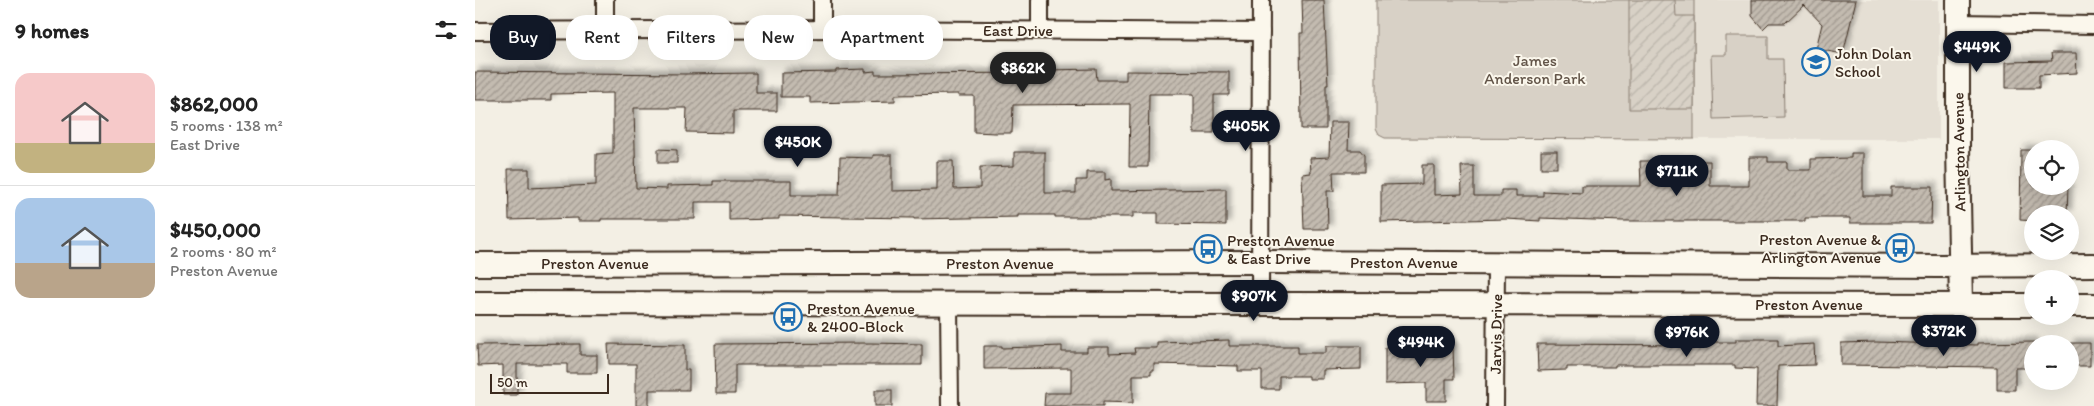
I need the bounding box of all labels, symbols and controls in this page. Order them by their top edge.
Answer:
chip: Buy [490,15,556,60]
chip: Rent [566,15,638,60]
chip: Filters [648,15,734,60]
chip: New [744,15,813,60]
chip: Apartment [823,15,943,60]
icon: filters [432,16,460,44]
text: 9 homes [15,18,89,43]
street label: East Drive [983,21,1053,40]
pin: $449K [1942,30,2012,73]
text: $449K [1954,37,2000,56]
place label: John Dolan School [1835,44,1912,81]
school or university icon: John Dolan School [1801,47,1831,77]
park label: James Anderson Park [1484,51,1586,88]
pin: $862K [988,52,1058,94]
text: $862K [1001,58,1045,77]
text: $862,000 [170,91,258,116]
street label: Arlington Avenue [1948,92,1970,212]
icon: home [55,93,115,153]
pin: $405K [1211,110,1281,152]
text: 5 rooms · 138 m² [170,116,283,135]
text: $405K [1223,116,1269,135]
pin: $450K [763,126,833,168]
text: $450K [775,132,821,151]
text: East Drive [170,135,240,154]
map controls [2024,140,2079,390]
button: locate [2024,140,2079,195]
pin: $711K [1642,154,1712,197]
text: $711K [1656,161,1698,180]
button: layers [2024,205,2079,260]
text: $450,000 [170,217,261,242]
icon: home [55,218,115,278]
place label: Preston Avenue & Arlington Avenue [1759,230,1882,267]
place label: Preston Avenue & East Drive [1227,231,1335,268]
bus stop icon: Preston Avenue & Arlington Avenue [1885,233,1915,263]
bus stop icon: Preston Avenue & East Drive [1193,234,1223,264]
text: 2 rooms · 80 m² [170,242,276,261]
street label: Preston Avenue [1350,253,1458,272]
street label: Preston Avenue [541,254,649,273]
street label: Preston Avenue [946,254,1054,273]
text: Preston Avenue [170,261,278,280]
button: + [2024,270,2079,325]
pin: $907K [1219,280,1289,322]
text: $907K [1232,286,1276,305]
street label: Jarvis Drive [1486,294,1506,374]
street label: Preston Avenue [1755,295,1863,314]
place label: Preston Avenue & 2400-Block [807,299,915,336]
bus stop icon: Preston Avenue & 2400-Block [773,302,803,332]
pin: $372K [1909,314,1979,357]
pin: $976K [1652,316,1722,358]
text: $372K [1922,321,1966,340]
text: $976K [1665,322,1709,341]
pin: $494K [1386,326,1456,368]
text: $494K [1398,332,1444,351]
button: − [2024,335,2079,390]
scale bar [490,371,609,394]
text: 50 m [497,374,528,391]

